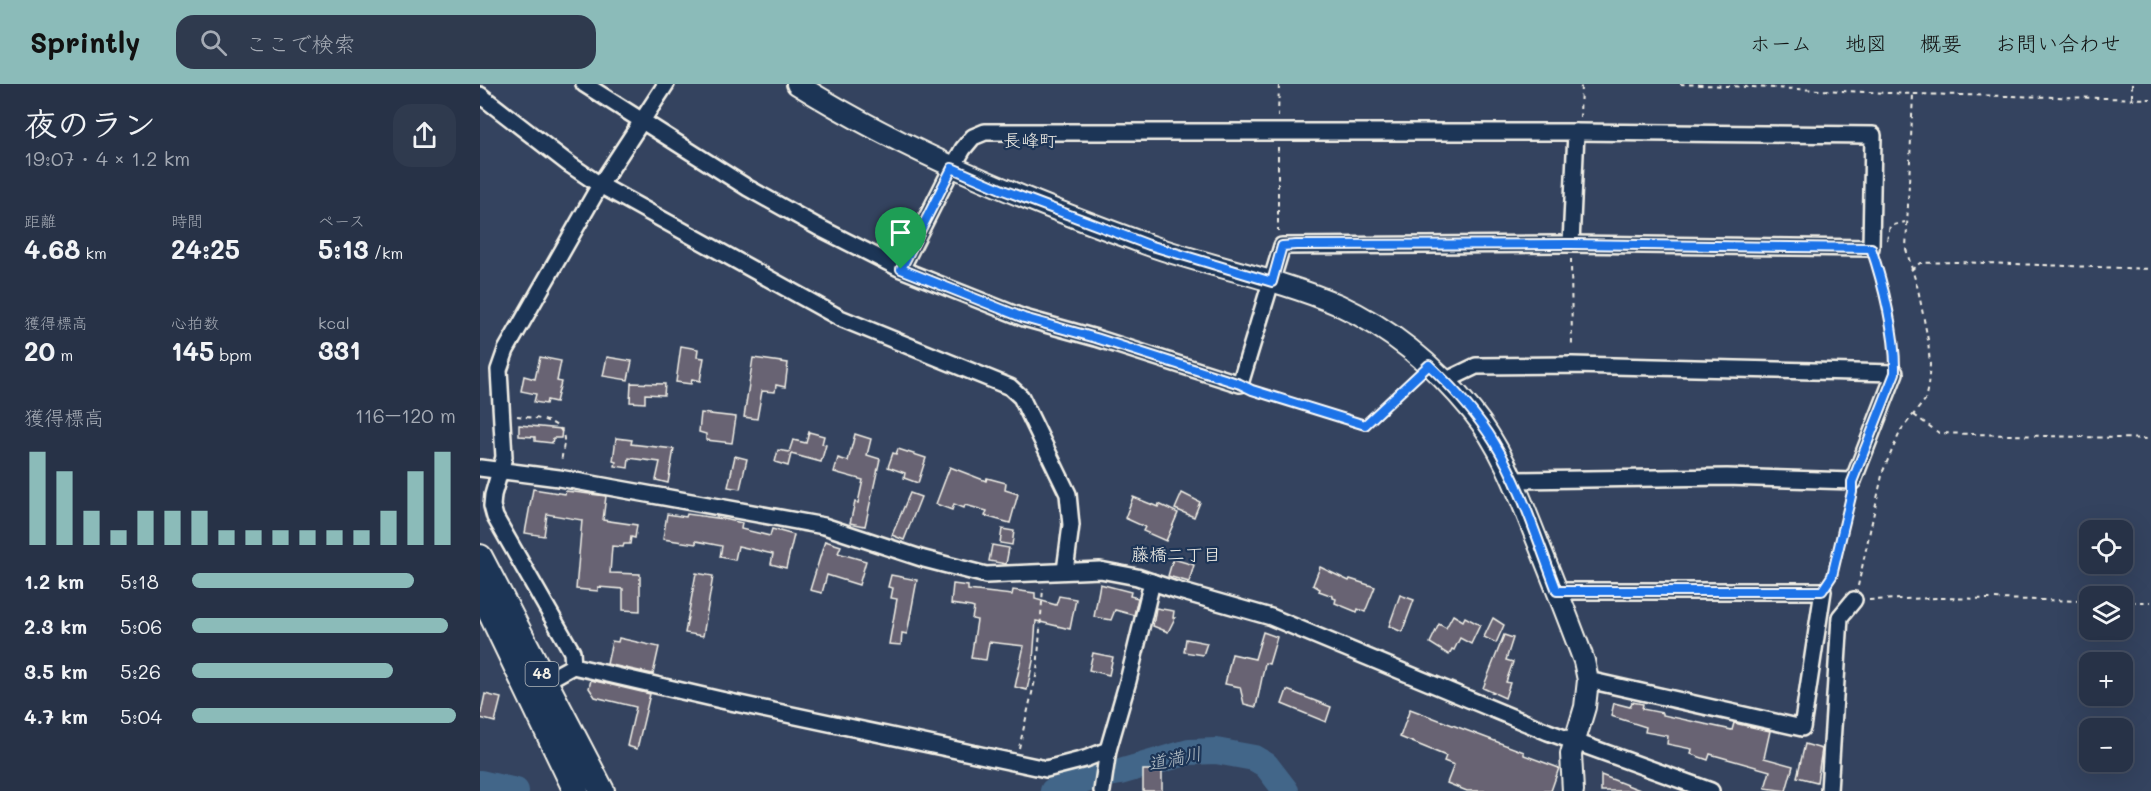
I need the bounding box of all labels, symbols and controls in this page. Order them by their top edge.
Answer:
search box [176,15,596,69]
text: Sprintly [30,24,140,60]
icon: search [197,26,230,59]
text: ここで検索 [245,29,355,58]
text: ホーム [1750,29,1812,56]
text: 地図 [1845,29,1887,56]
text: 概要 [1920,29,1962,56]
text: お問い合わせ [1995,29,2121,56]
text: 夜のラン [24,101,156,144]
button: share [393,104,456,167]
district label: 長峰町 [1003,128,1057,152]
text: 19:07 · 4 × 1.2 km [24,145,190,171]
pin [875,207,926,269]
text: 距離 [24,210,56,231]
text: 時間 [171,210,203,231]
text: ペース [318,210,365,231]
icon: arrive [884,216,917,249]
text: 4.68 [24,232,80,266]
text: 24:25 [171,232,240,266]
text: 5:13 [318,232,369,266]
text: km [80,242,107,263]
text: /km [369,242,403,263]
text: 獲得標高 [24,312,88,333]
text: 心拍数 [171,312,219,333]
text: kcal [318,312,350,333]
text: 331 [318,333,361,367]
text: 20 [24,334,55,368]
text: 145 [171,334,214,368]
text: m [55,344,73,365]
text: bpm [214,344,252,365]
text: 116–120 m [355,402,456,428]
text: 獲得標高 [24,404,104,430]
map controls [2079,520,2133,772]
button: locate [2079,520,2133,574]
district label: 藤橋二丁目 [1131,542,1221,566]
text: 1.2 km [24,568,84,594]
text: 5:18 [120,568,159,594]
button: layers [2079,586,2133,640]
text: 2.3 km [24,613,87,639]
text: 5:06 [120,613,162,639]
button: + [2079,652,2133,706]
text: 3.5 km [24,658,88,684]
text: 5:26 [120,658,161,684]
road number: 48 [526,662,558,686]
text: 4.7 km [24,703,88,729]
text: 5:04 [120,703,162,729]
button: − [2079,718,2133,772]
water label: 道満川 [1146,741,1204,775]

